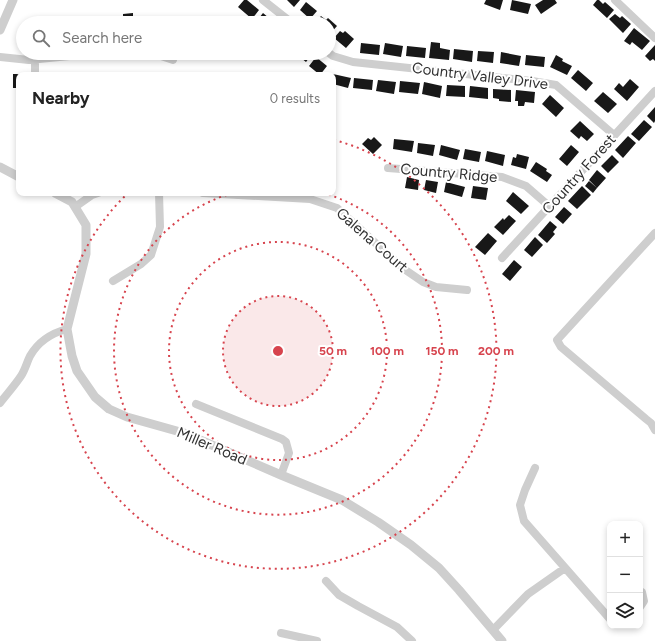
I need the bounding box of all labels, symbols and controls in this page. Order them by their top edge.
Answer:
search box [16,16,336,60]
icon: search [30,27,52,49]
text: Search here [62,29,142,47]
street label: Country Valley Drive [411,59,549,93]
text: Nearby [32,88,90,108]
text: 0 results [270,91,320,106]
street label: Country Forest [538,130,620,218]
street label: Country Ridge [400,160,498,186]
street label: Galena Court [333,204,412,276]
centre of rings [271,344,285,358]
text: 50 m [319,344,347,358]
text: 100 m [370,344,404,358]
text: 150 m [425,344,459,358]
text: 200 m [478,344,514,358]
street label: Miller Road [174,423,250,469]
map controls [607,521,643,629]
button: + [607,521,643,557]
button: − [607,557,643,593]
button: layers [607,593,643,629]

